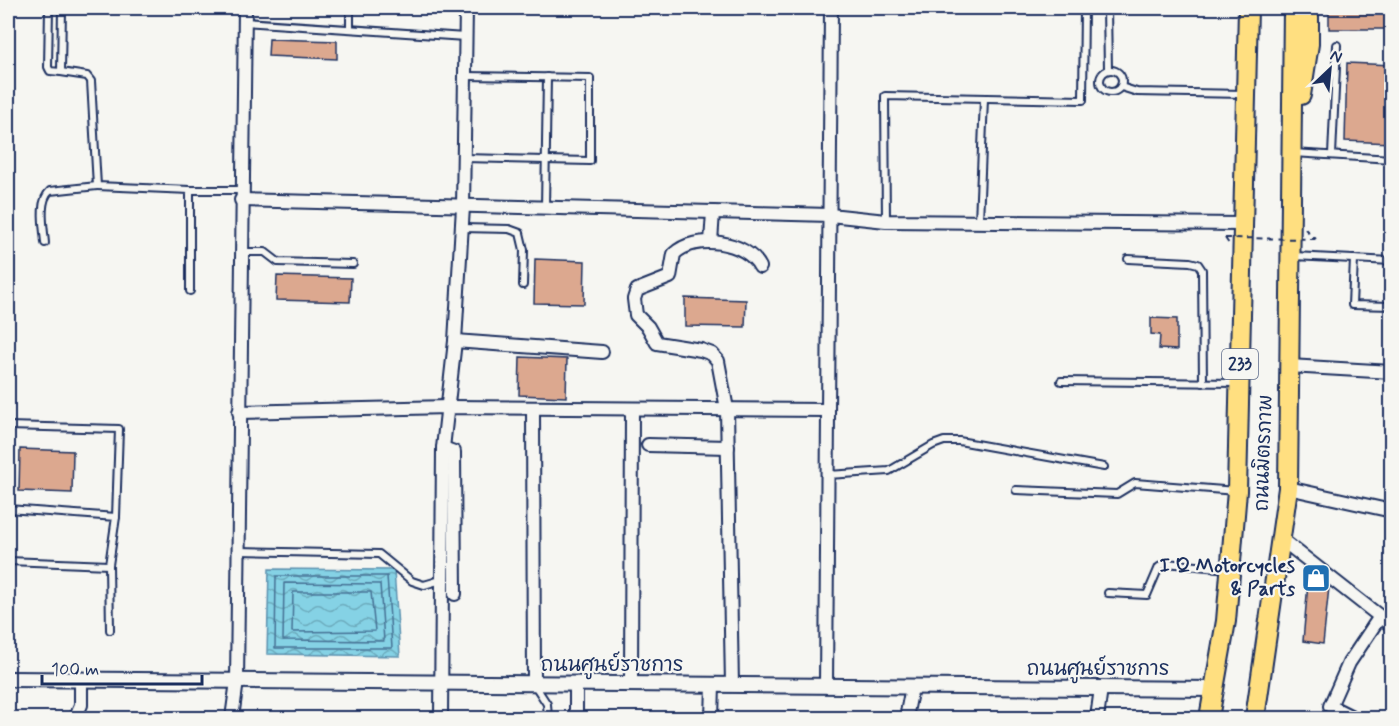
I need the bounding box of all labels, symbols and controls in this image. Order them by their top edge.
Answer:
north arrow [1300,39,1360,99]
text: N [1327,45,1345,69]
road number: 233 [1222,349,1258,379]
street label: ถนนมิตรภาพ [1248,394,1280,512]
place label: I Q Motorcycles & Parts [1159,553,1295,603]
shop icon: I Q Motorcycles & Parts [1300,562,1332,594]
scale bar [42,648,202,686]
street label: ถนนศูนย์ราชการ [541,651,683,680]
street label: ถนนศูนย์ราชการ [1027,655,1169,684]
text: 100 m [51,658,99,682]

